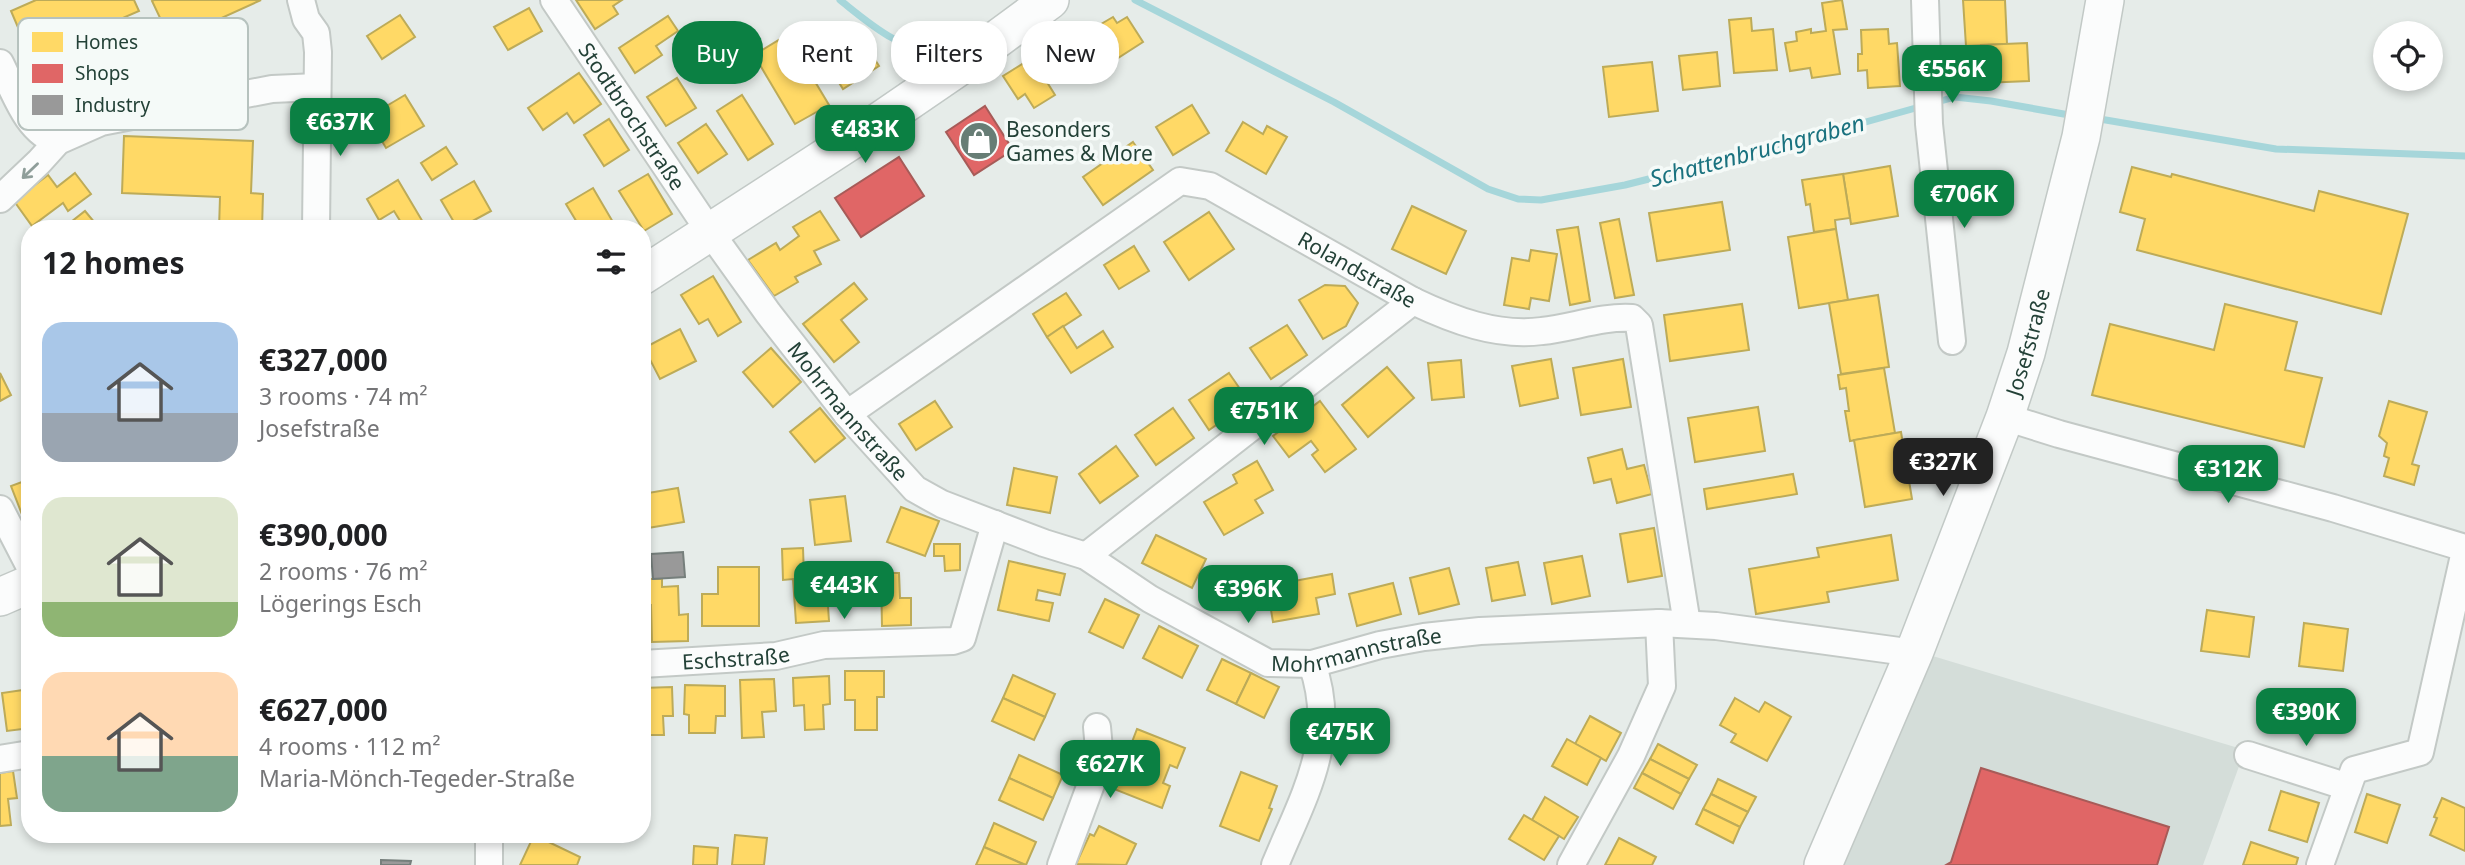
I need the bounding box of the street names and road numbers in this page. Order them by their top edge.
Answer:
street label: Stodtbrochstraße [572,37,692,195]
street label: Rolandstraße [1293,225,1421,314]
street label: Josefstraße [1998,285,2056,401]
street label: Mohrmannstraße [782,336,915,487]
street label: Mohrmannstraße [1271,621,1443,678]
street label: Eschstraße [681,639,792,676]

